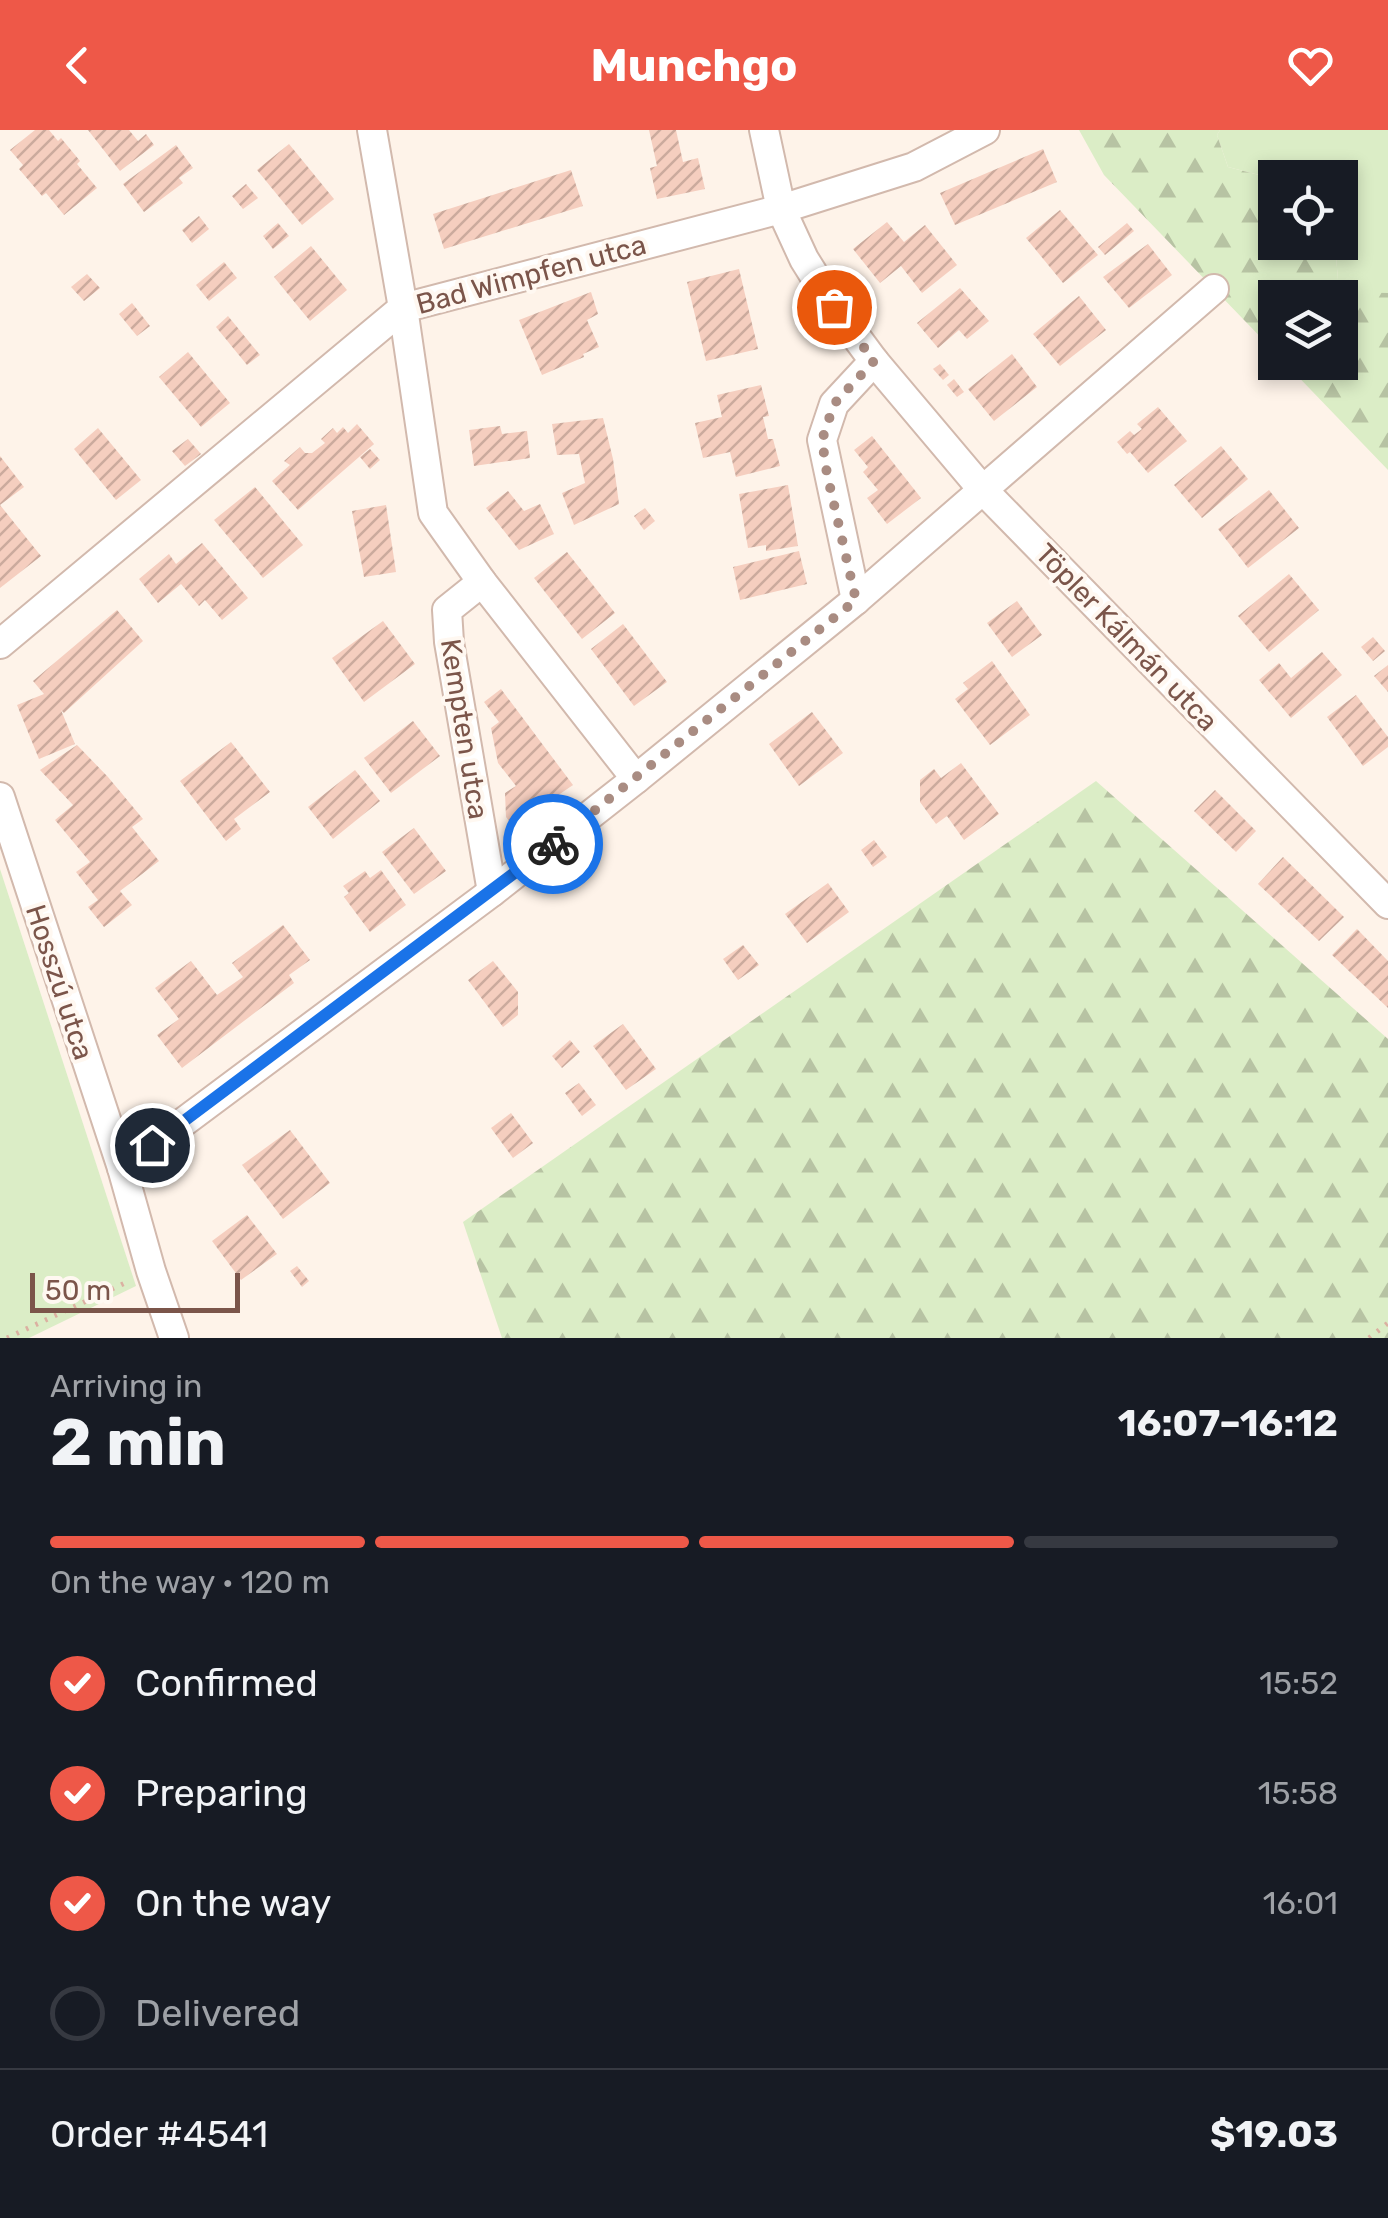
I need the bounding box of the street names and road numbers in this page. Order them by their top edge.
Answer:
street label: Bad Wimpfen utca [413,228,650,321]
street label: Töpler Kálmán utca [1029,537,1224,738]
street label: Kempten utca [434,636,495,822]
street label: Hosszú utca [19,900,100,1064]

